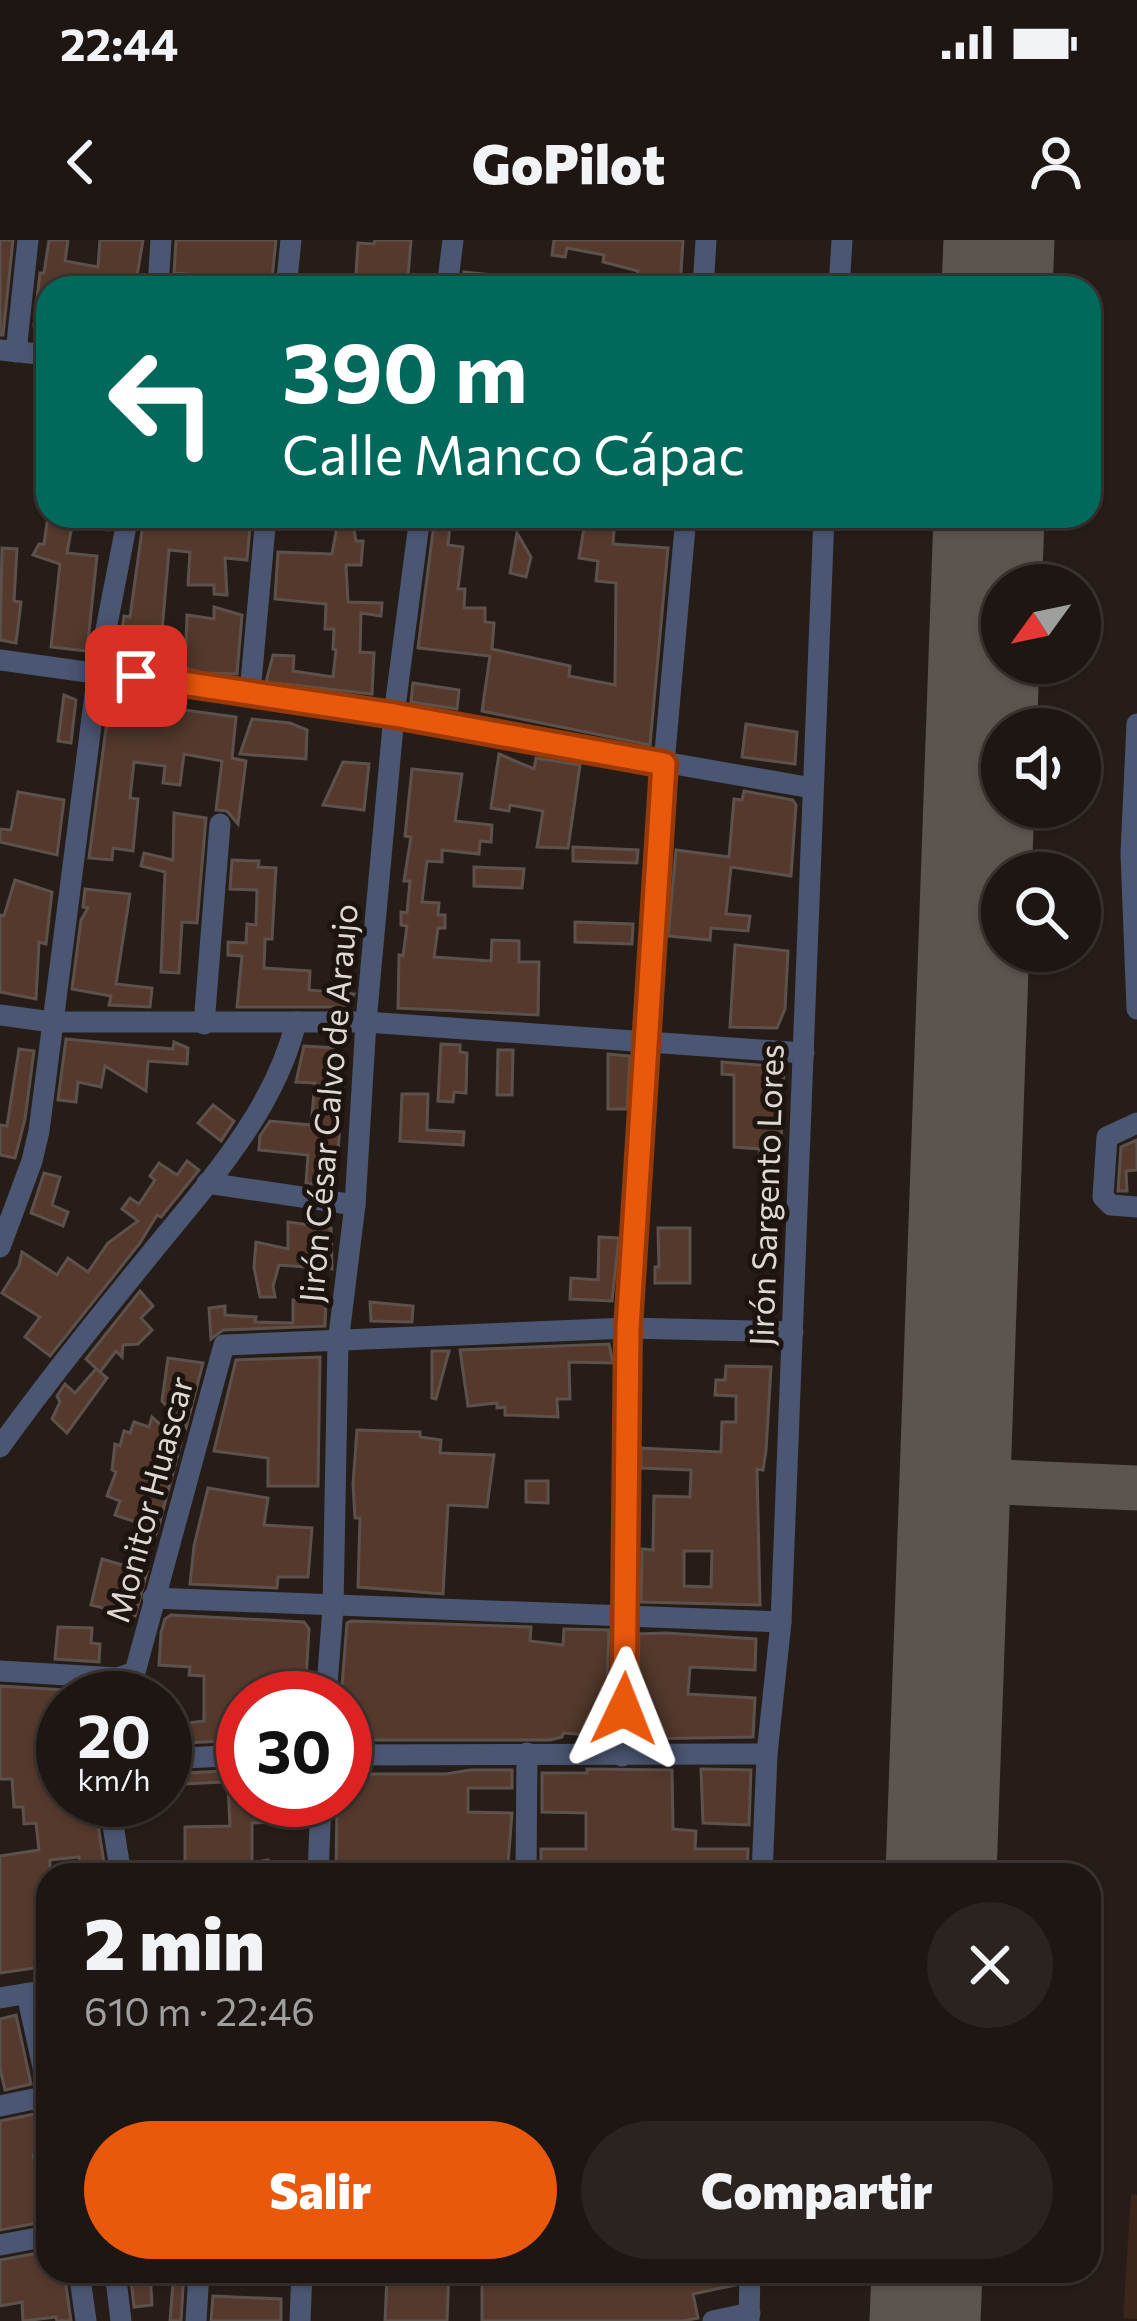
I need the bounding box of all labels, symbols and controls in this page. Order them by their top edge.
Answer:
text: 22:44 [60,15,178,70]
icon: back [48,129,114,195]
text: GoPilot [472,129,665,195]
icon: person [1023,129,1089,195]
text: 390 m [282,318,528,420]
icon: left [84,324,240,480]
text: Calle Manco Cápac [282,420,745,486]
north arrow [981,564,1101,684]
map controls [981,564,1101,972]
pin [85,625,187,727]
icon: arrive [103,643,169,709]
button: sound [981,708,1101,828]
button: search [981,852,1101,972]
street label: Jirón César Calvo de Araujo [289,902,365,1304]
street label: Jirón Sargento Lores [739,1043,791,1347]
street label: Monitor Huascar [95,1371,201,1627]
position arrow [561,1646,687,1772]
speed limit sign: 30 [216,1671,372,1827]
text: 20 [77,1697,151,1770]
text: km/h [78,1760,150,1797]
text: 2 min [84,1897,265,1985]
button: close [927,1902,1053,2028]
text: 610 m · 22:46 [84,1986,315,2034]
button: Salir [84,2121,557,2259]
button: Compartir [581,2121,1053,2259]

